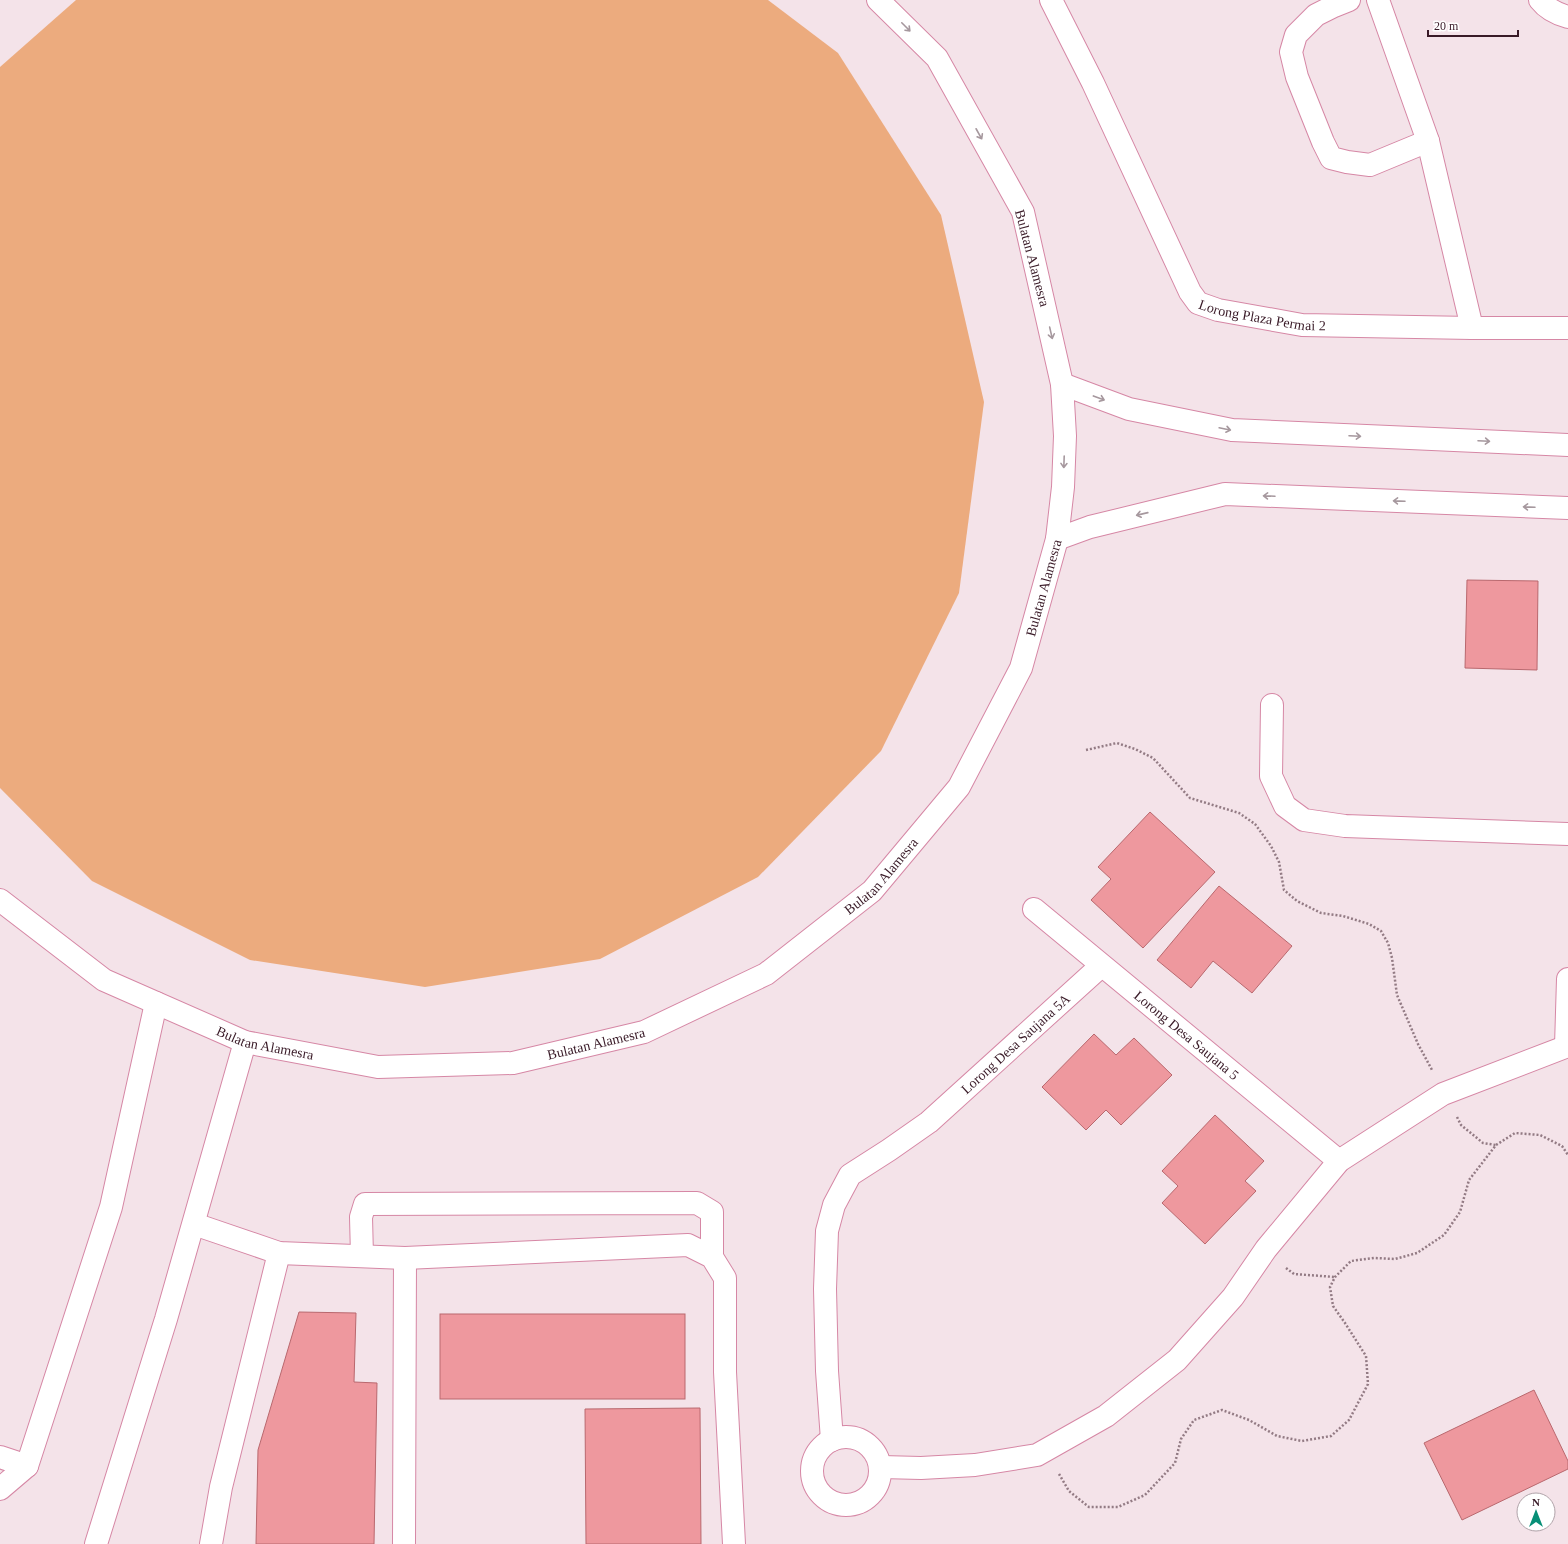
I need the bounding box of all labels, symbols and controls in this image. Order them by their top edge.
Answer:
scale bar [1428,12,1518,38]
text: 20 m [1434,19,1459,33]
one-way arrow [901,23,911,32]
one-way arrow [975,128,983,140]
street label: Bulatan Alamesra [1012,208,1052,309]
street label: Lorong Plaza Permai 2 [1197,296,1326,333]
one-way arrow [1047,326,1055,339]
one-way arrow [1092,394,1104,402]
one-way arrow [1218,425,1231,433]
one-way arrow [1348,432,1361,439]
one-way arrow [1477,438,1490,445]
one-way arrow [1060,455,1068,468]
one-way arrow [1263,492,1276,500]
one-way arrow [1393,498,1406,505]
one-way arrow [1523,503,1536,510]
one-way arrow [1135,511,1148,519]
street label: Bulatan Alamesra [1023,537,1064,638]
street label: Bulatan Alamesra [841,834,921,917]
street label: Lorong Desa Saujana 5 [1131,988,1242,1083]
street label: Lorong Desa Saujana 5A [958,990,1073,1097]
street label: Bulatan Alamesra [214,1023,316,1062]
street label: Bulatan Alamesra [546,1024,647,1062]
north arrow [1516,1492,1556,1532]
text: N [1532,1496,1540,1508]

